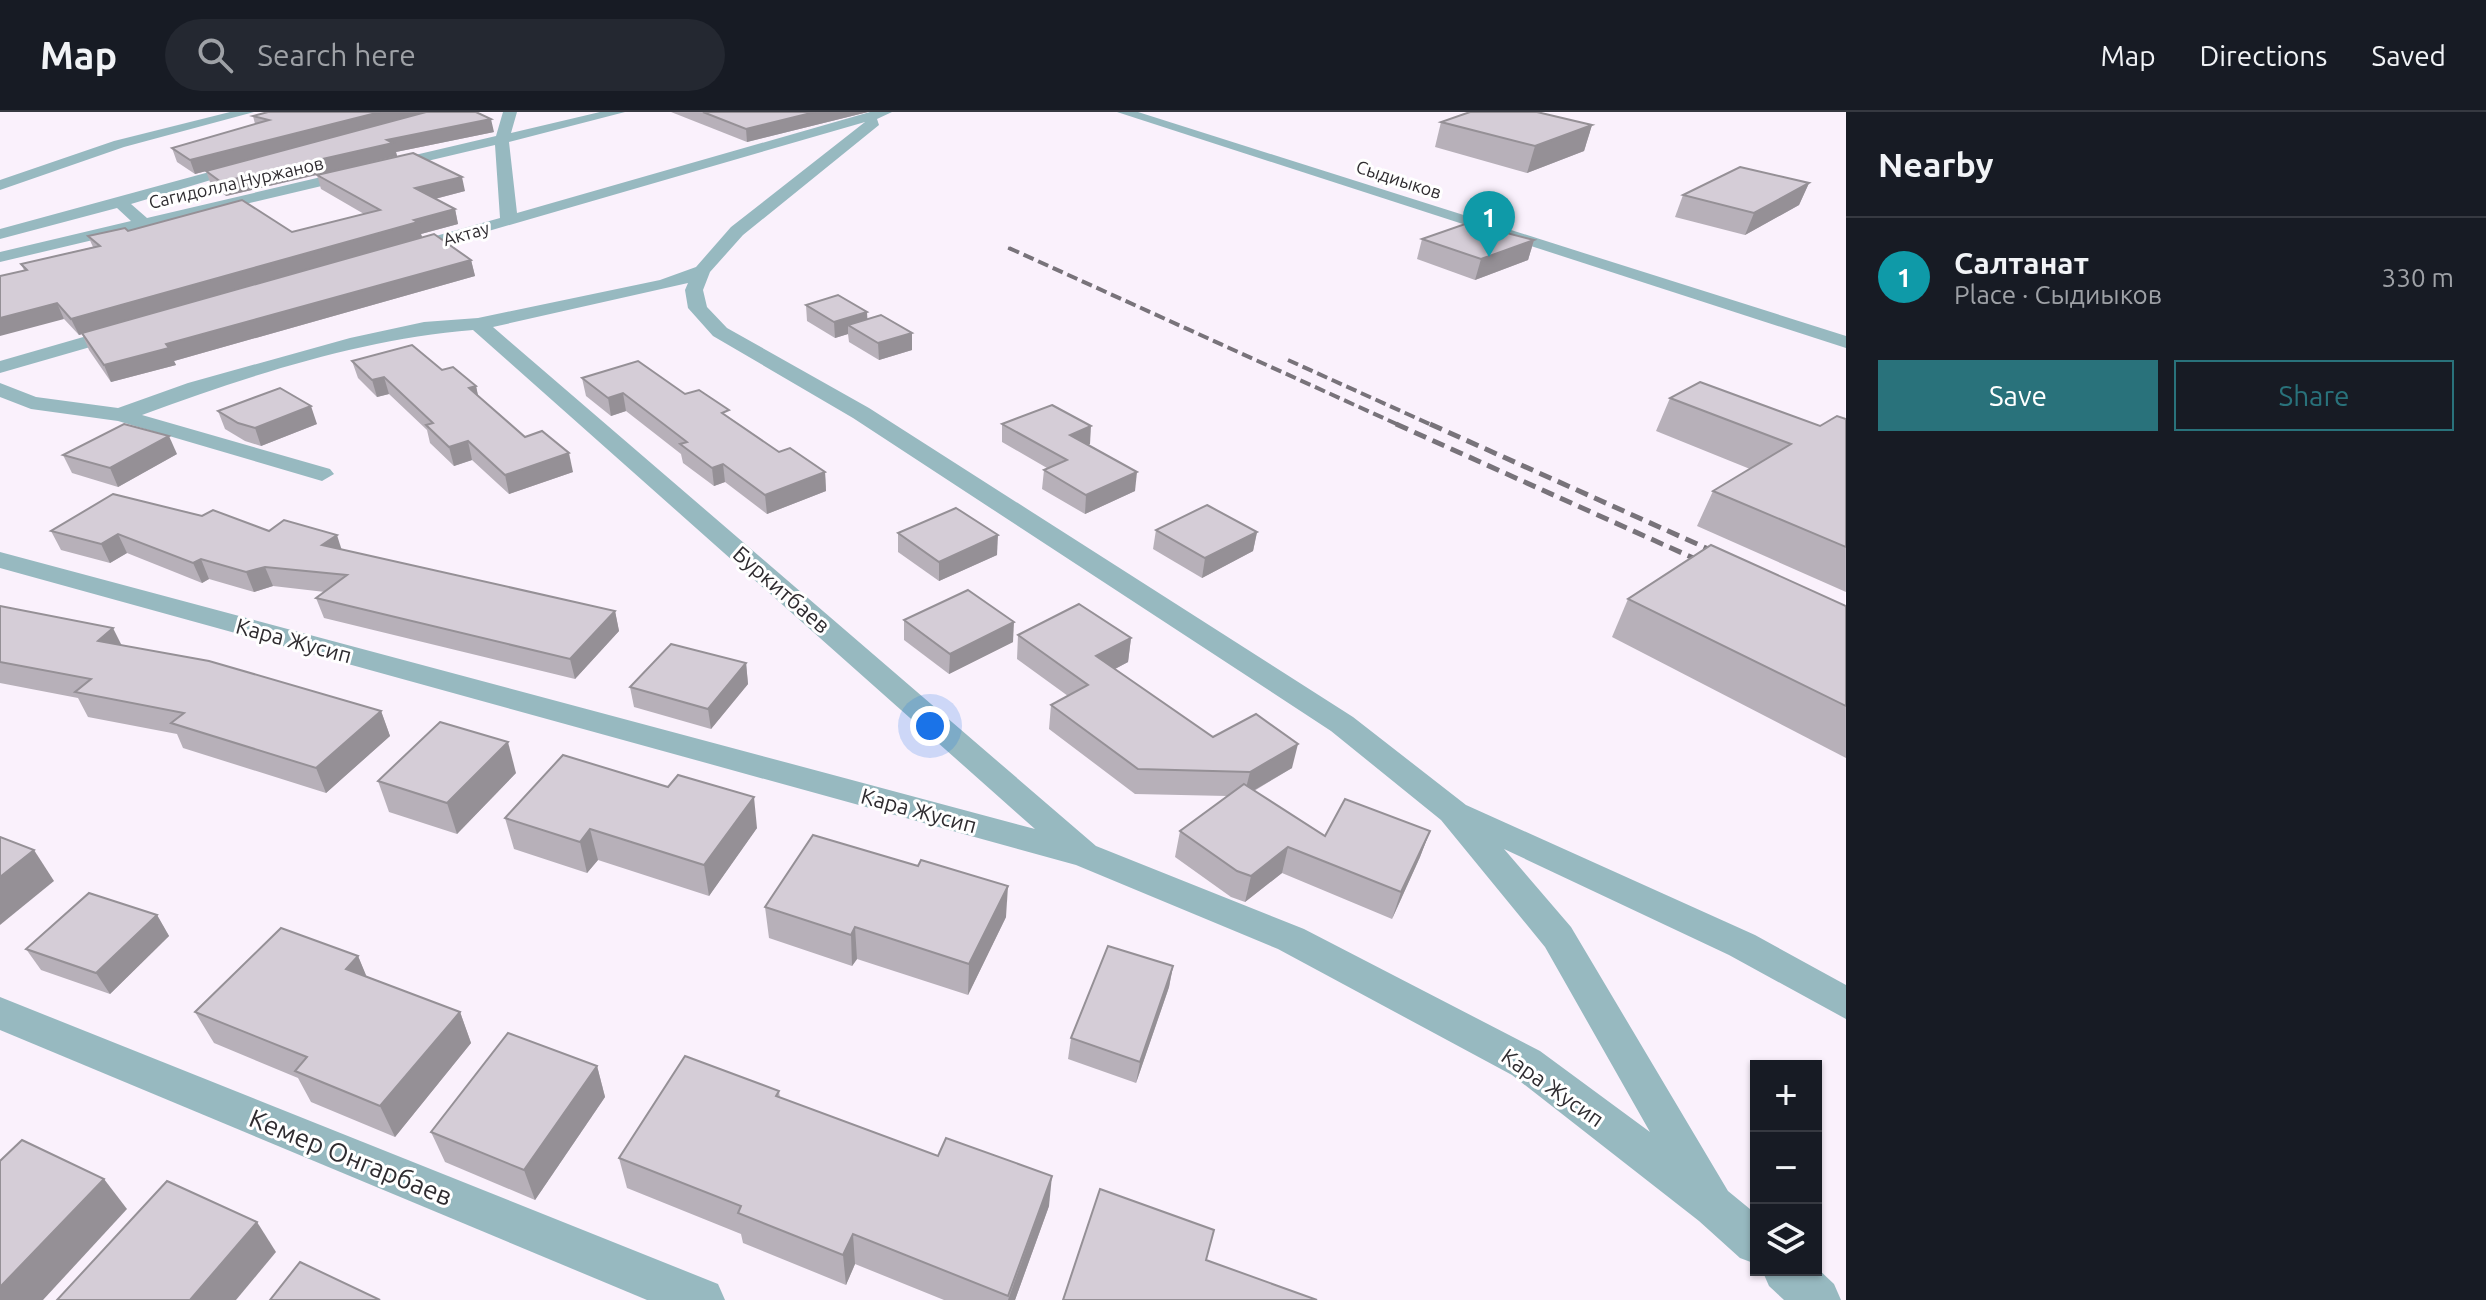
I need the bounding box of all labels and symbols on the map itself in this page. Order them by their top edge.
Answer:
street label: Сагидолла Нуржанов [147,152,325,212]
street label: Сыдиыков [1354,156,1444,202]
pin: 1 [1463,191,1515,257]
street label: Актау [441,217,492,249]
street label: Буркитбаев [729,540,835,638]
street label: Кара Жусип [233,613,355,667]
your location [910,706,950,746]
street label: Кара Жусип [858,783,980,837]
street label: Кара Жусип [1497,1043,1609,1131]
street label: Кемер Онгарбаев [245,1103,457,1211]

